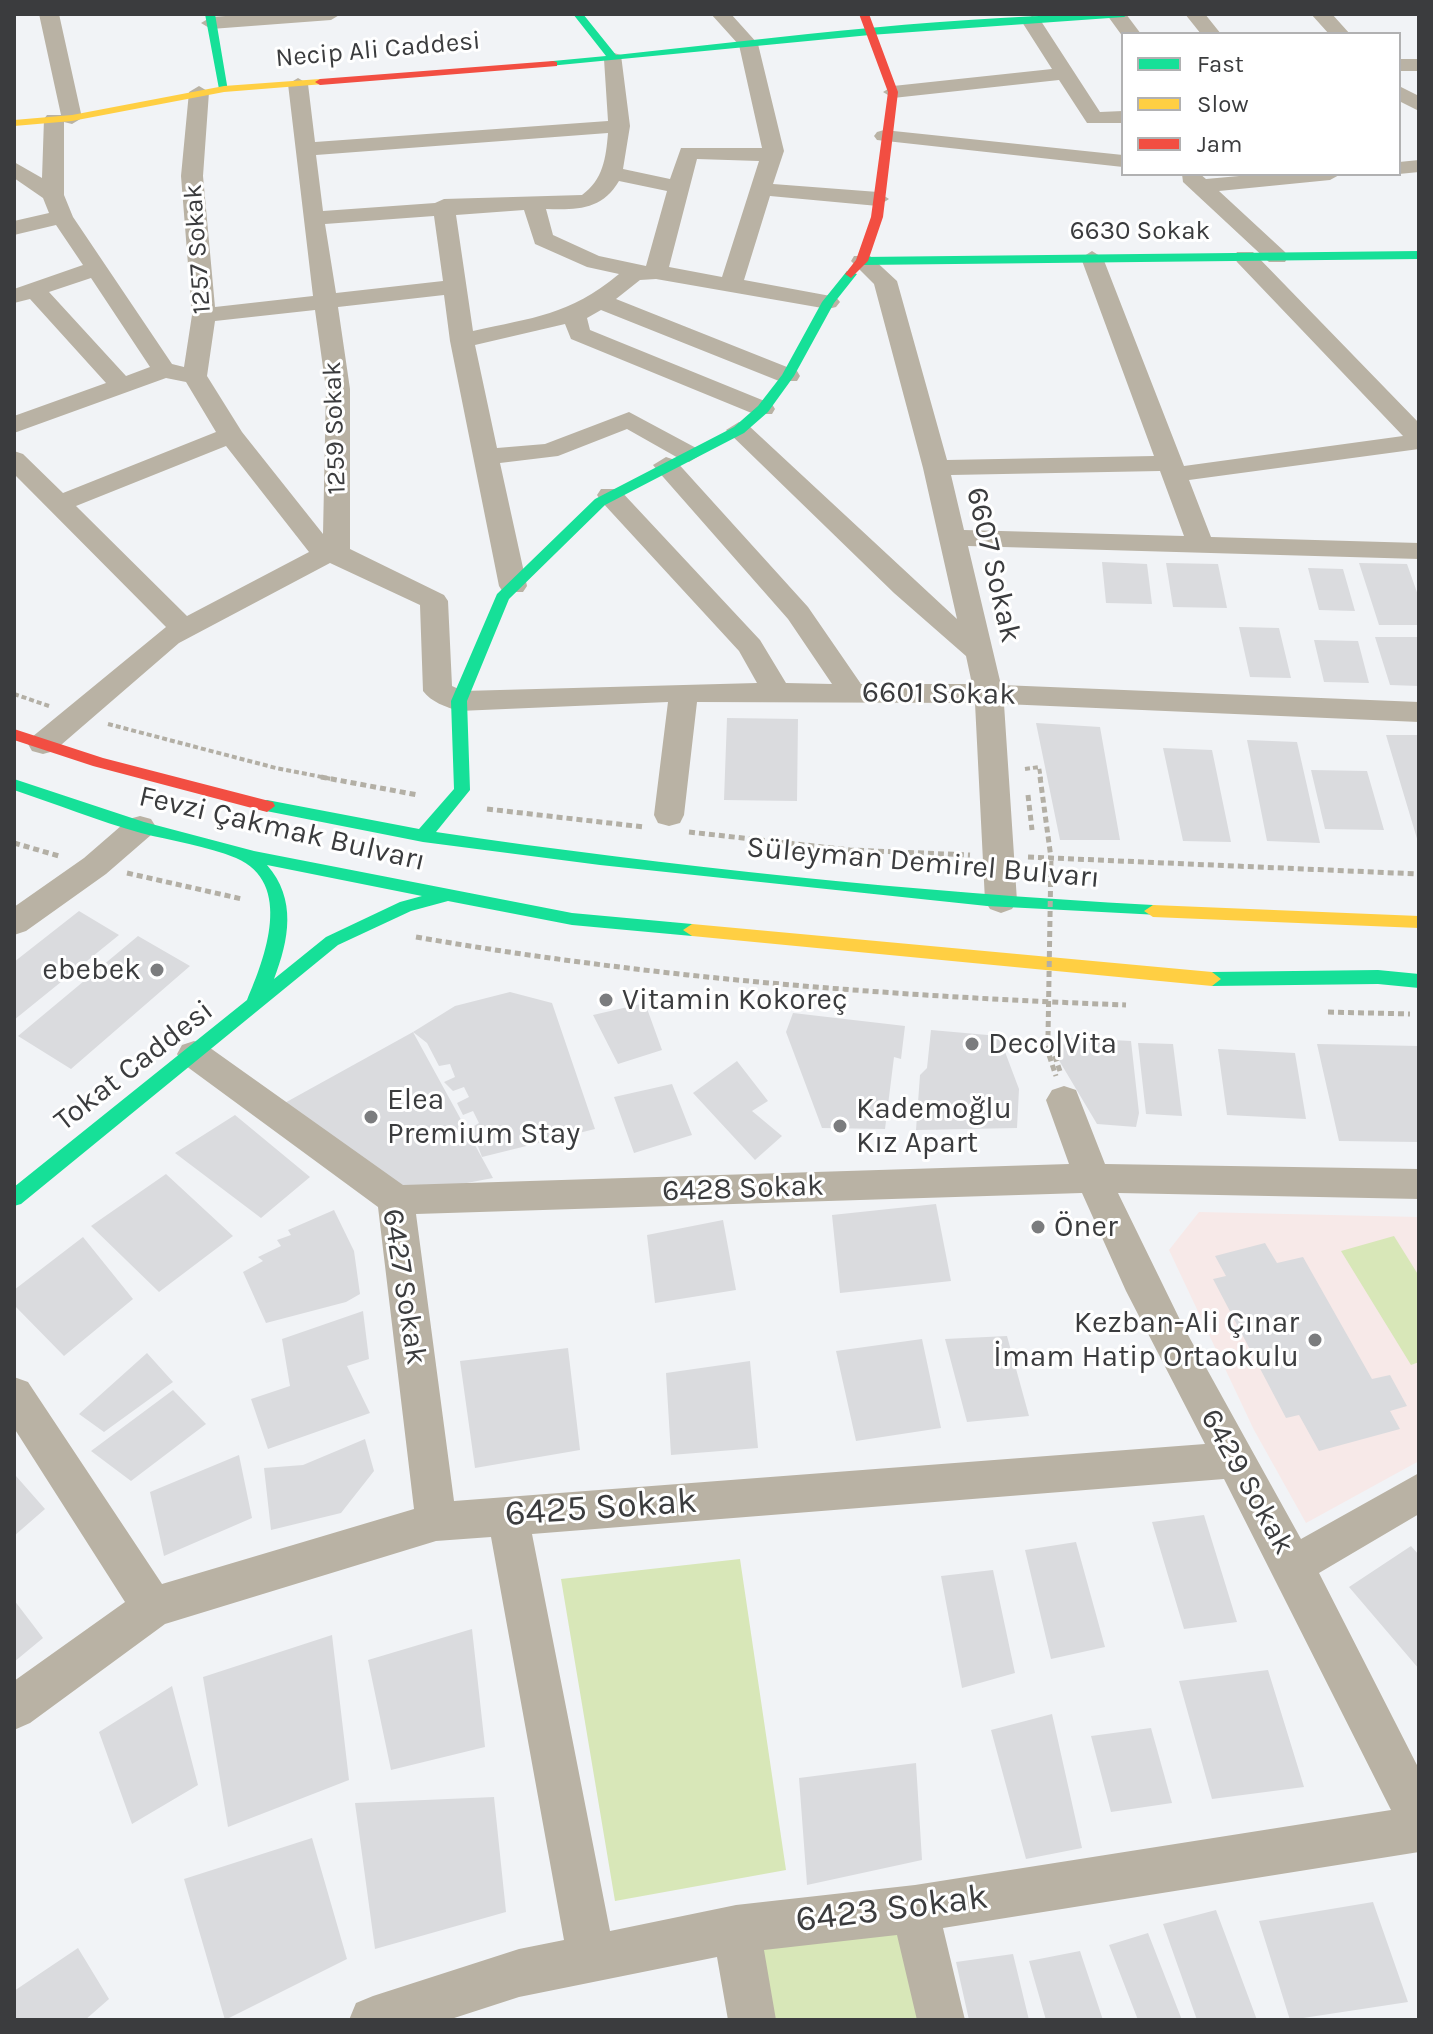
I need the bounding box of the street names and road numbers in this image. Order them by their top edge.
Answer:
street label: Necip Ali Caddesi [274,25,482,75]
street label: 1257 Sokak [178,183,218,315]
street label: 6630 Sokak [1070,216,1210,248]
street label: 1259 Sokak [317,361,353,495]
street label: 6607 Sokak [958,484,1028,646]
street label: 6601 Sokak [862,675,1016,713]
street label: Fevzi Çakmak Bulvarı [135,779,429,879]
street label: Süleyman Demirel Bulvarı [745,830,1101,896]
street label: Tokat Caddesi [47,993,221,1139]
street label: 6428 Sokak [662,1168,824,1210]
street label: 6427 Sokak [374,1206,434,1368]
street label: 6429 Sokak [1192,1403,1302,1561]
street label: 6425 Sokak [504,1480,698,1536]
street label: 6423 Sokak [793,1876,991,1942]

